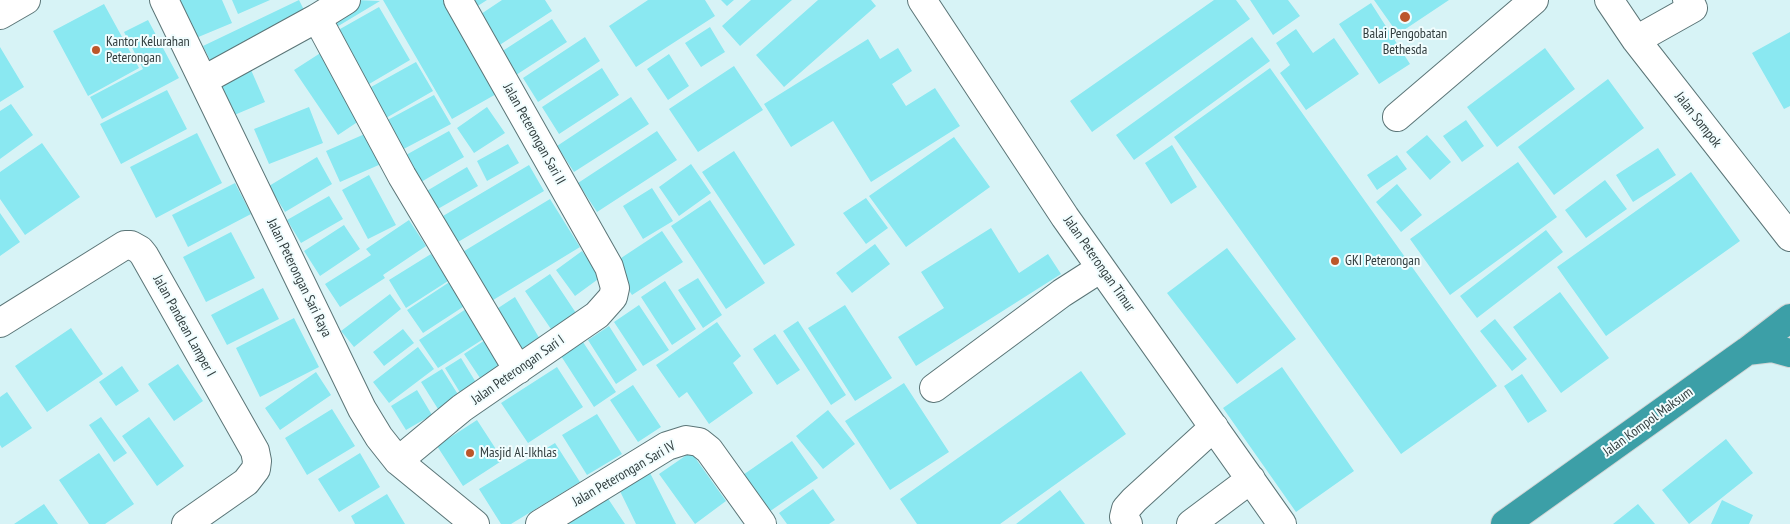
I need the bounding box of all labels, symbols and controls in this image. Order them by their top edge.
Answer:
marker: Balai Pengobatan Bethesda [1398,10,1412,24]
place label: Balai Pengobatan Bethesda [1363,26,1447,58]
place label: Kantor Kelurahan Peterongan [106,34,190,66]
marker: Kantor Kelurahan Peterongan [90,44,102,56]
street label: Jalan Peterongan Sari II [499,81,569,187]
street label: Jalan Sompok [1671,89,1725,151]
street label: Jalan Peterongan Timur [1060,213,1138,315]
street label: Jalan Peterongan Sari Raya [263,216,335,340]
place label: GKI Peterongan [1345,253,1420,269]
marker: GKI Peterongan [1329,255,1341,267]
street label: Jalan Pandean Lamper I [149,272,219,380]
street label: Jalan Peterongan Sari I [468,332,568,408]
street label: Jalan Kompol Maksum [1600,384,1696,460]
street label: Jalan Peterongan Sari IV [570,438,678,510]
place label: Masjid Al-Ikhlas [480,445,557,461]
marker: Masjid Al-Ikhlas [464,447,476,459]

